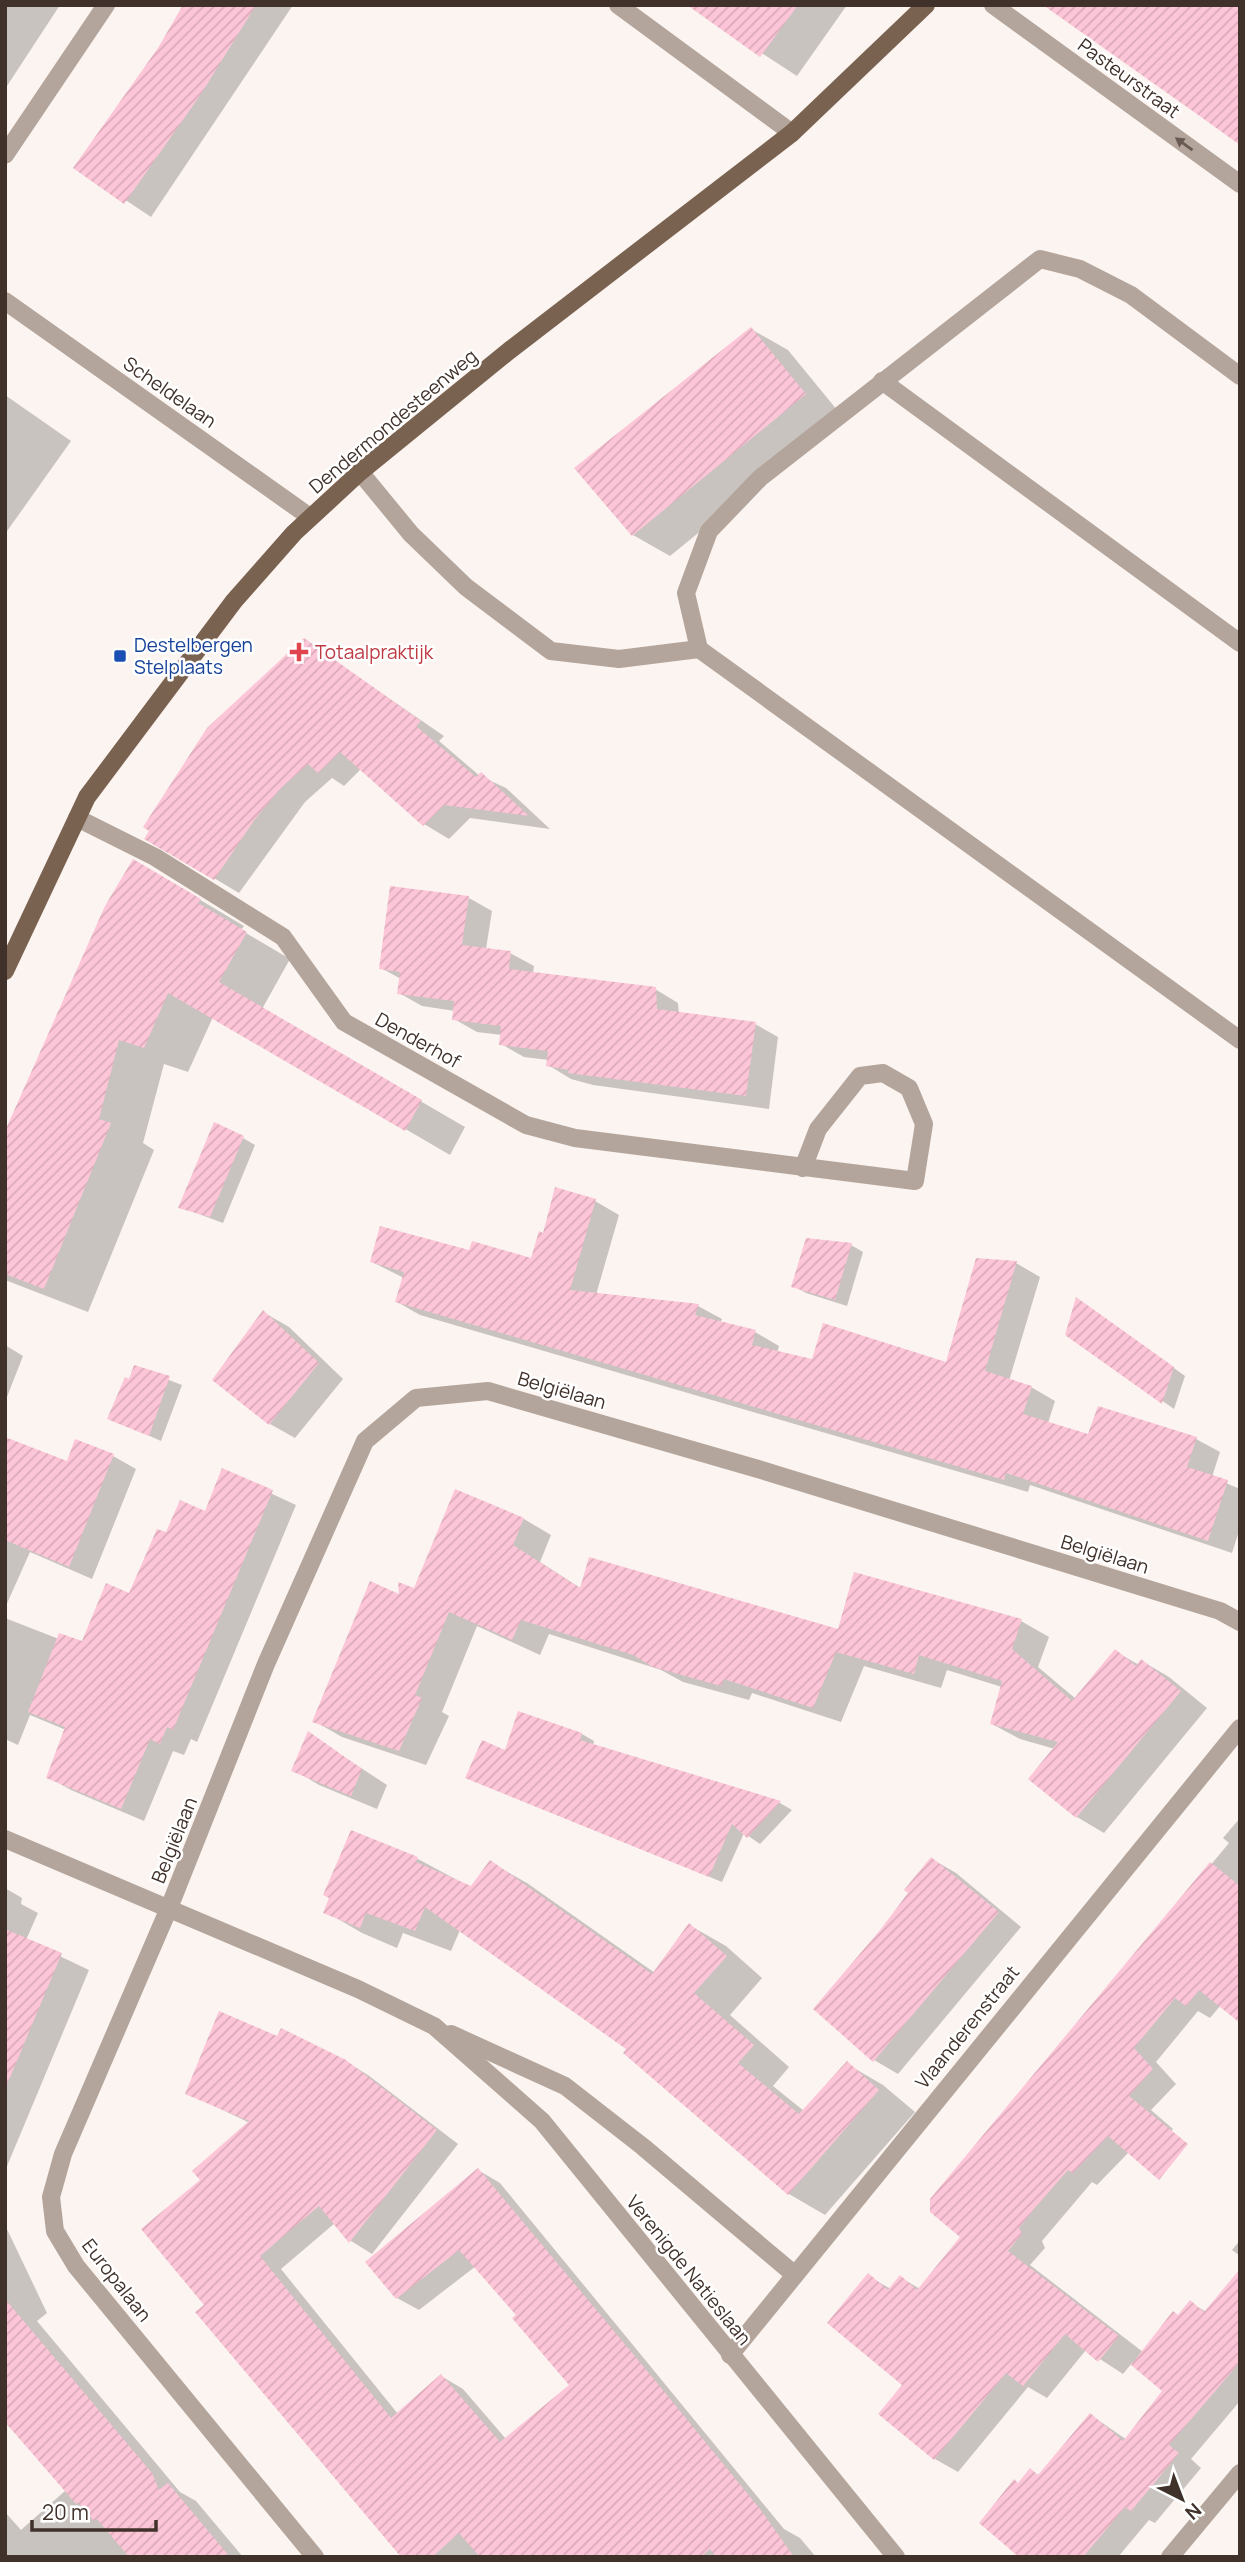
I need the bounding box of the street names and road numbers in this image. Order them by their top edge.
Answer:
street label: Pasteurstraat [1073,32,1185,124]
street label: Dendermondesteenweg [303,343,483,499]
street label: Scheldelaan [118,350,222,434]
street label: Denderhof [371,1006,465,1074]
street label: Belgiëlaan [515,1365,609,1415]
street label: Belgiëlaan [1058,1528,1152,1580]
street label: Belgiëlaan [145,1793,203,1887]
street label: Vlaanderenstraat [909,1960,1025,2094]
street label: Verenigde Natieslaan [621,2190,757,2350]
street label: Europalaan [76,2233,158,2327]

